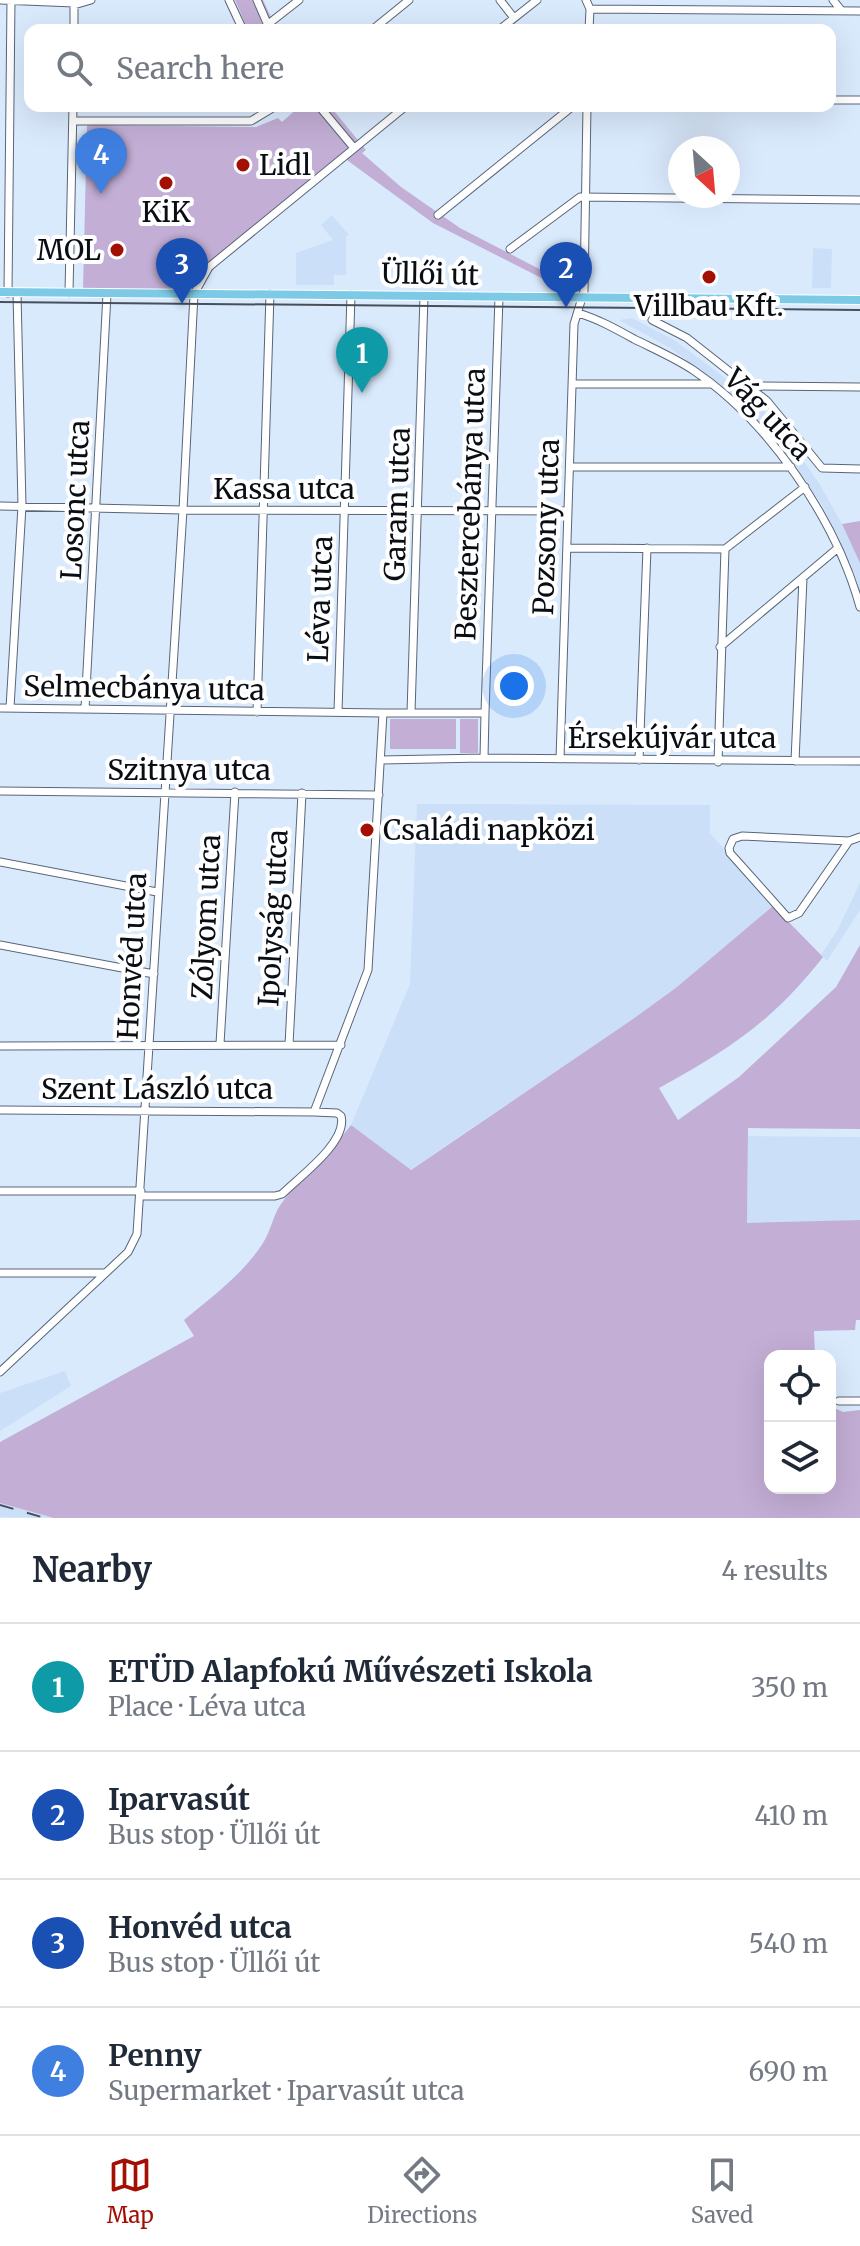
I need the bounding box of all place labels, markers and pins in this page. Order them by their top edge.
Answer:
pin: 4 [75,128,127,194]
place label: Lidl [259,147,311,183]
marker: Lidl [234,156,252,174]
marker: KiK [157,174,175,192]
place label: KiK [141,194,191,230]
place label: MOL [37,232,101,268]
pin: 3 [156,238,208,304]
marker: MOL [108,241,126,259]
pin: 2 [540,242,592,308]
marker: Villbau Kft. [700,268,718,286]
place label: Villbau Kft. [633,288,784,324]
pin: 1 [336,327,388,393]
place label: Családi napközi [383,812,595,848]
marker: Családi napközi [358,821,376,839]

